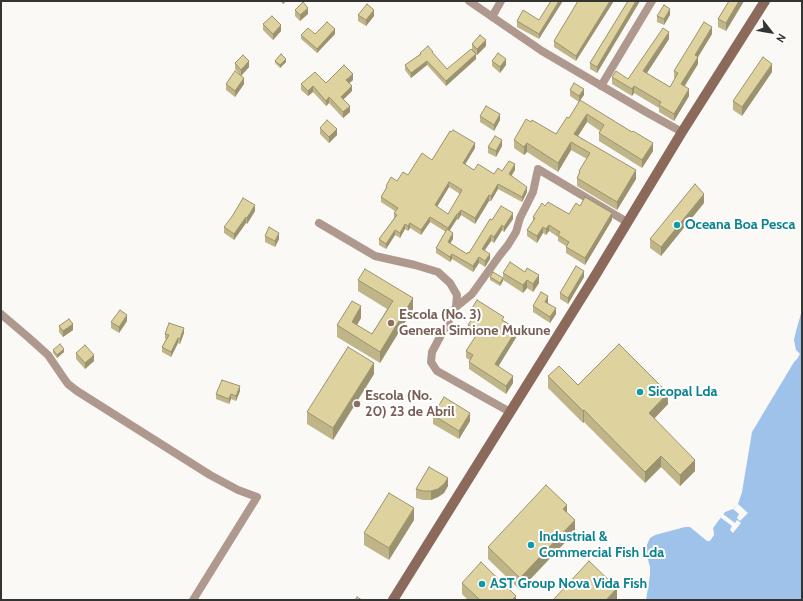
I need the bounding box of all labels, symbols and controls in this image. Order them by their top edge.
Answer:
north arrow [751,12,791,52]
text: N [773,31,789,45]
place label: Oceana Boa Pesca [685,217,795,233]
marker: Oceana Boa Pesca [672,220,682,230]
place label: Escola (No. 3) General Simione Mukune [399,307,550,340]
marker: Escola (No. 3) General Simione Mukune [386,318,396,328]
place label: Sicopal Lda [648,384,717,400]
marker: Sicopal Lda [635,387,645,397]
place label: Escola (No. 20) 23 de Abril [365,388,455,420]
marker: Escola (No. 20) 23 de Abril [352,399,362,409]
place label: Industrial & Commercial Fish Lda [539,529,664,562]
marker: Industrial & Commercial Fish Lda [526,540,536,550]
place label: AST Group Nova Vida Fish [490,576,647,592]
marker: AST Group Nova Vida Fish [477,579,487,589]

